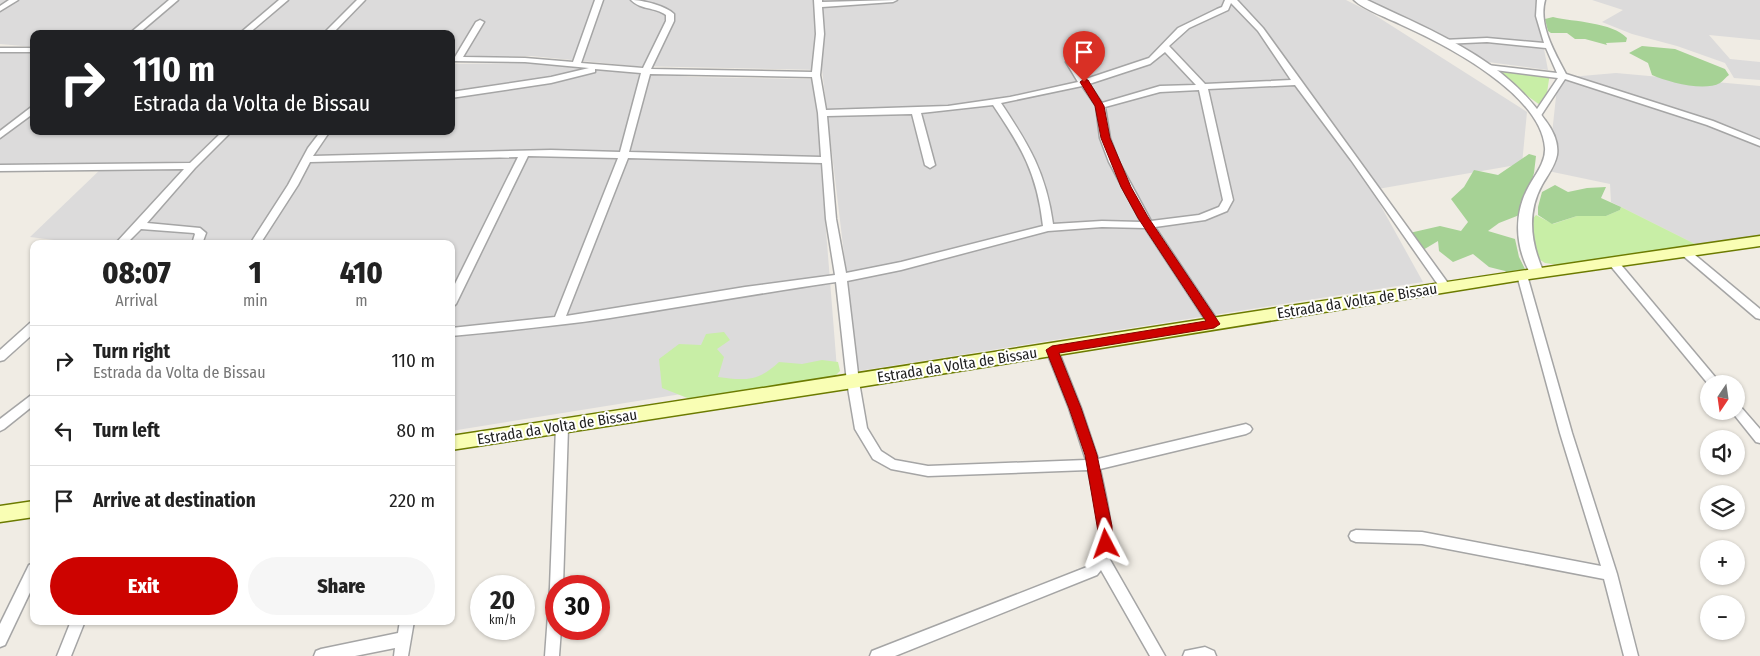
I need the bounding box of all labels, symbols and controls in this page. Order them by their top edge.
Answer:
pin [1063,31,1105,82]
icon: arrive [1070,38,1098,66]
text: 110 m [133,48,215,90]
icon: right [50,50,115,115]
text: Estrada da Volta de Bissau [133,90,370,117]
text: 08:07 [102,255,171,291]
text: 1 [249,255,262,291]
text: 410 [340,255,383,291]
street label: Estrada da Volta de Bissau [1276,279,1438,323]
text: Arrival [115,291,158,310]
text: min [243,291,268,310]
text: m [355,291,367,310]
text: Turn right [93,340,170,363]
street label: Estrada da Volta de Bissau [876,343,1038,387]
icon: right [50,347,78,375]
text: 110 m [391,349,435,372]
text: Estrada da Volta de Bissau [93,363,266,382]
north arrow [1700,375,1745,420]
map controls [1700,375,1745,640]
street label: Estrada da Volta de Bissau [476,405,638,449]
icon: left [50,417,78,445]
text: Turn left [93,419,160,442]
text: 80 m [397,419,435,442]
button: sound [1700,430,1745,475]
button: layers [1700,485,1745,530]
icon: arrive [50,487,78,515]
text: Arrive at destination [93,489,256,512]
text: 220 m [389,489,435,512]
position arrow [1079,517,1131,569]
button: + [1700,540,1745,585]
button: Exit [50,557,238,615]
button: Share [248,557,435,615]
speed limit sign: 30 [545,575,610,640]
text: 20 [490,586,515,616]
button: − [1700,595,1745,640]
text: km/h [489,613,516,627]

